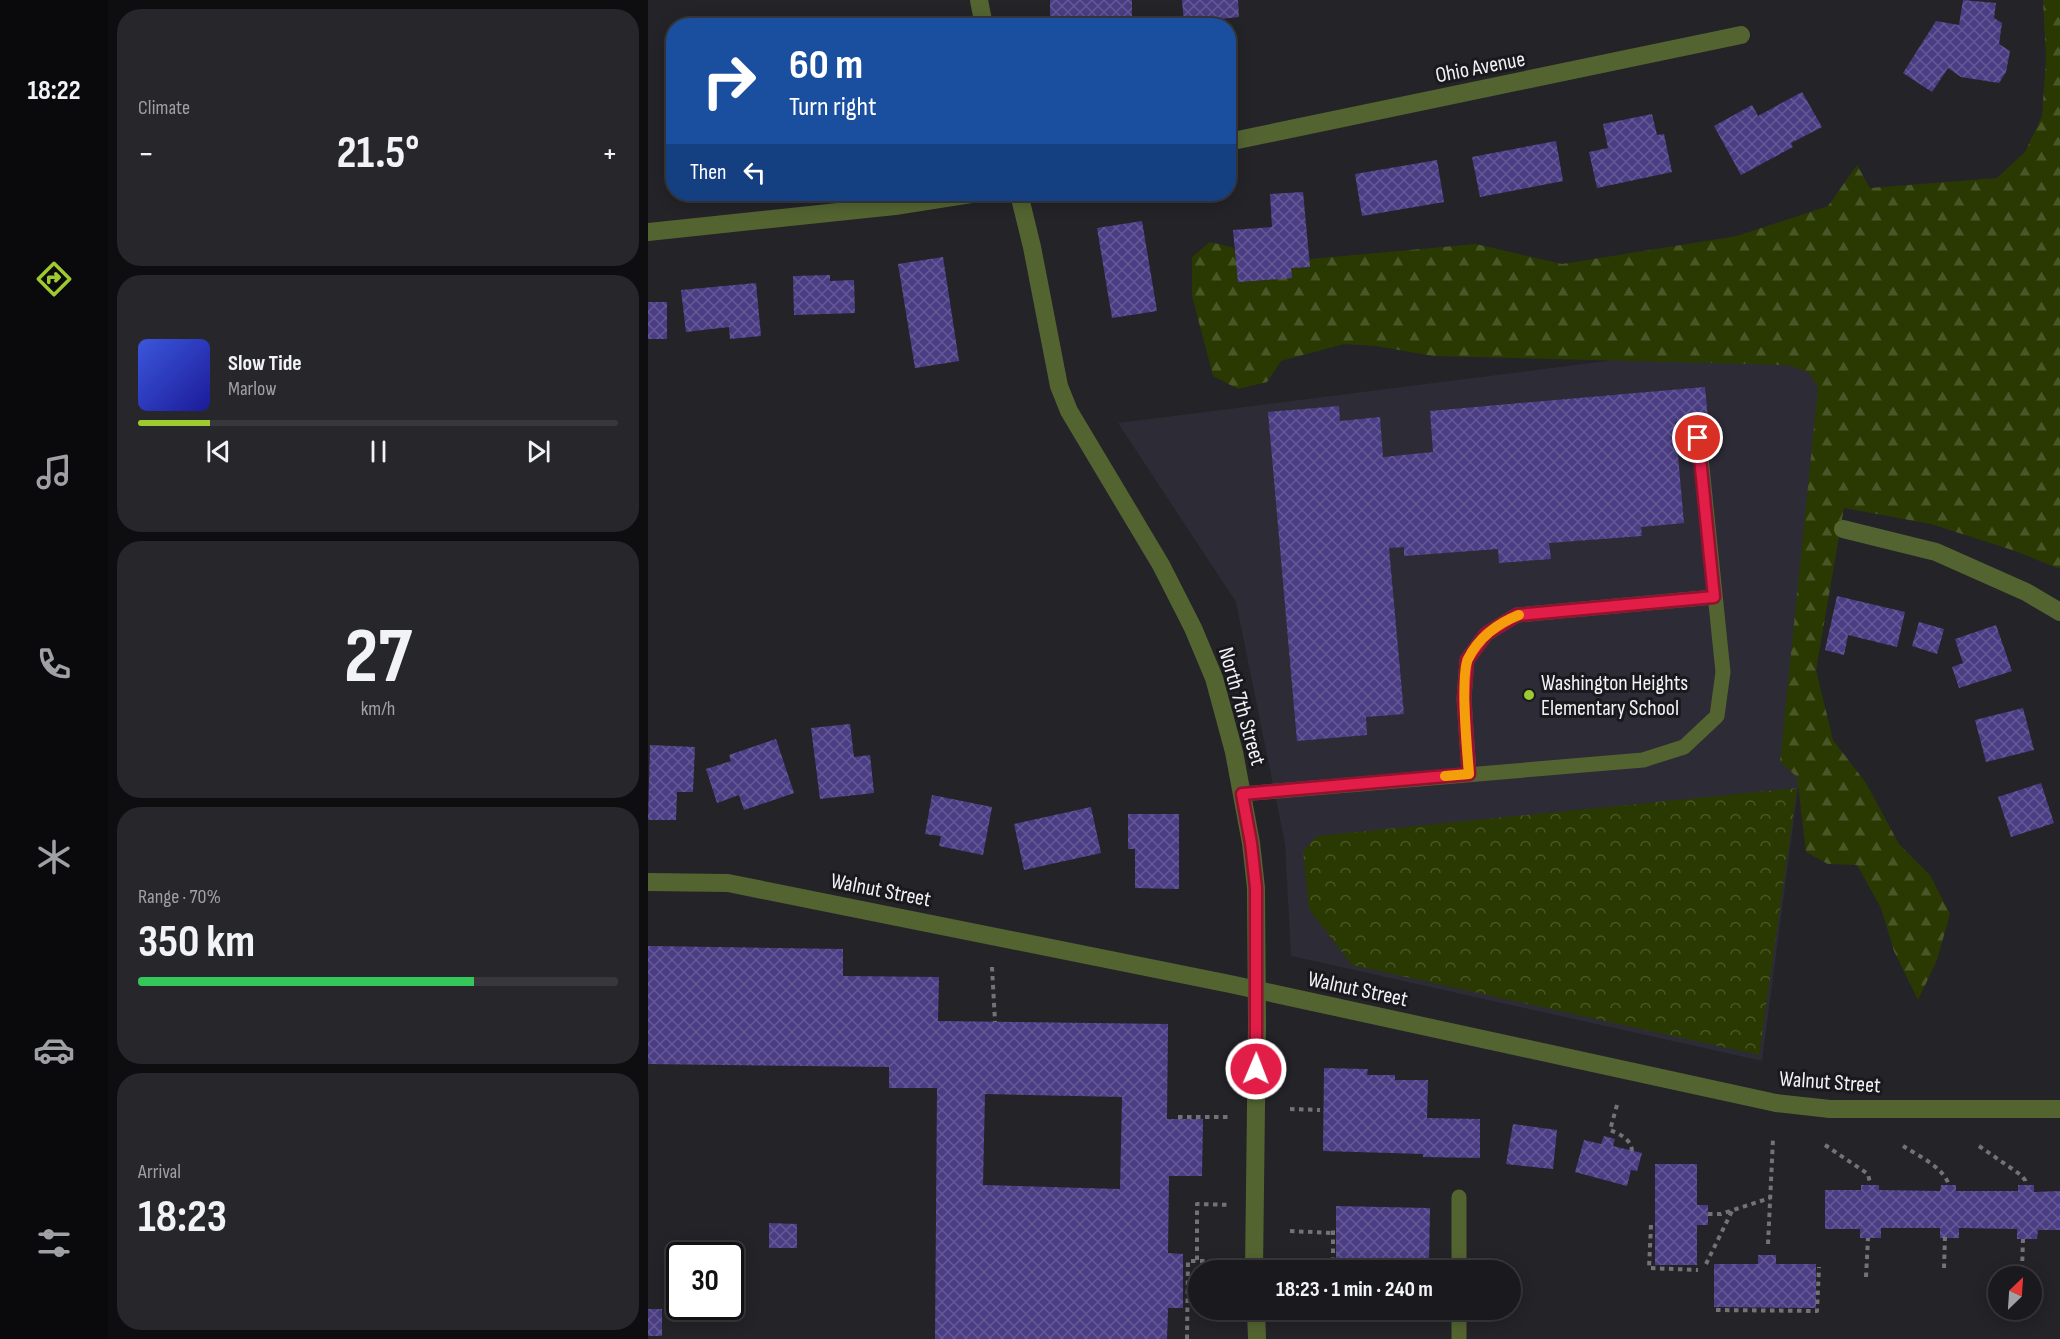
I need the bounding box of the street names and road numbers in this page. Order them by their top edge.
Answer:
street label: Ohio Avenue [1433,46,1527,89]
street label: North 7th Street [1212,644,1271,769]
street label: Walnut Street [828,868,933,913]
street label: Walnut Street [1305,966,1410,1013]
street label: Walnut Street [1778,1065,1882,1100]

